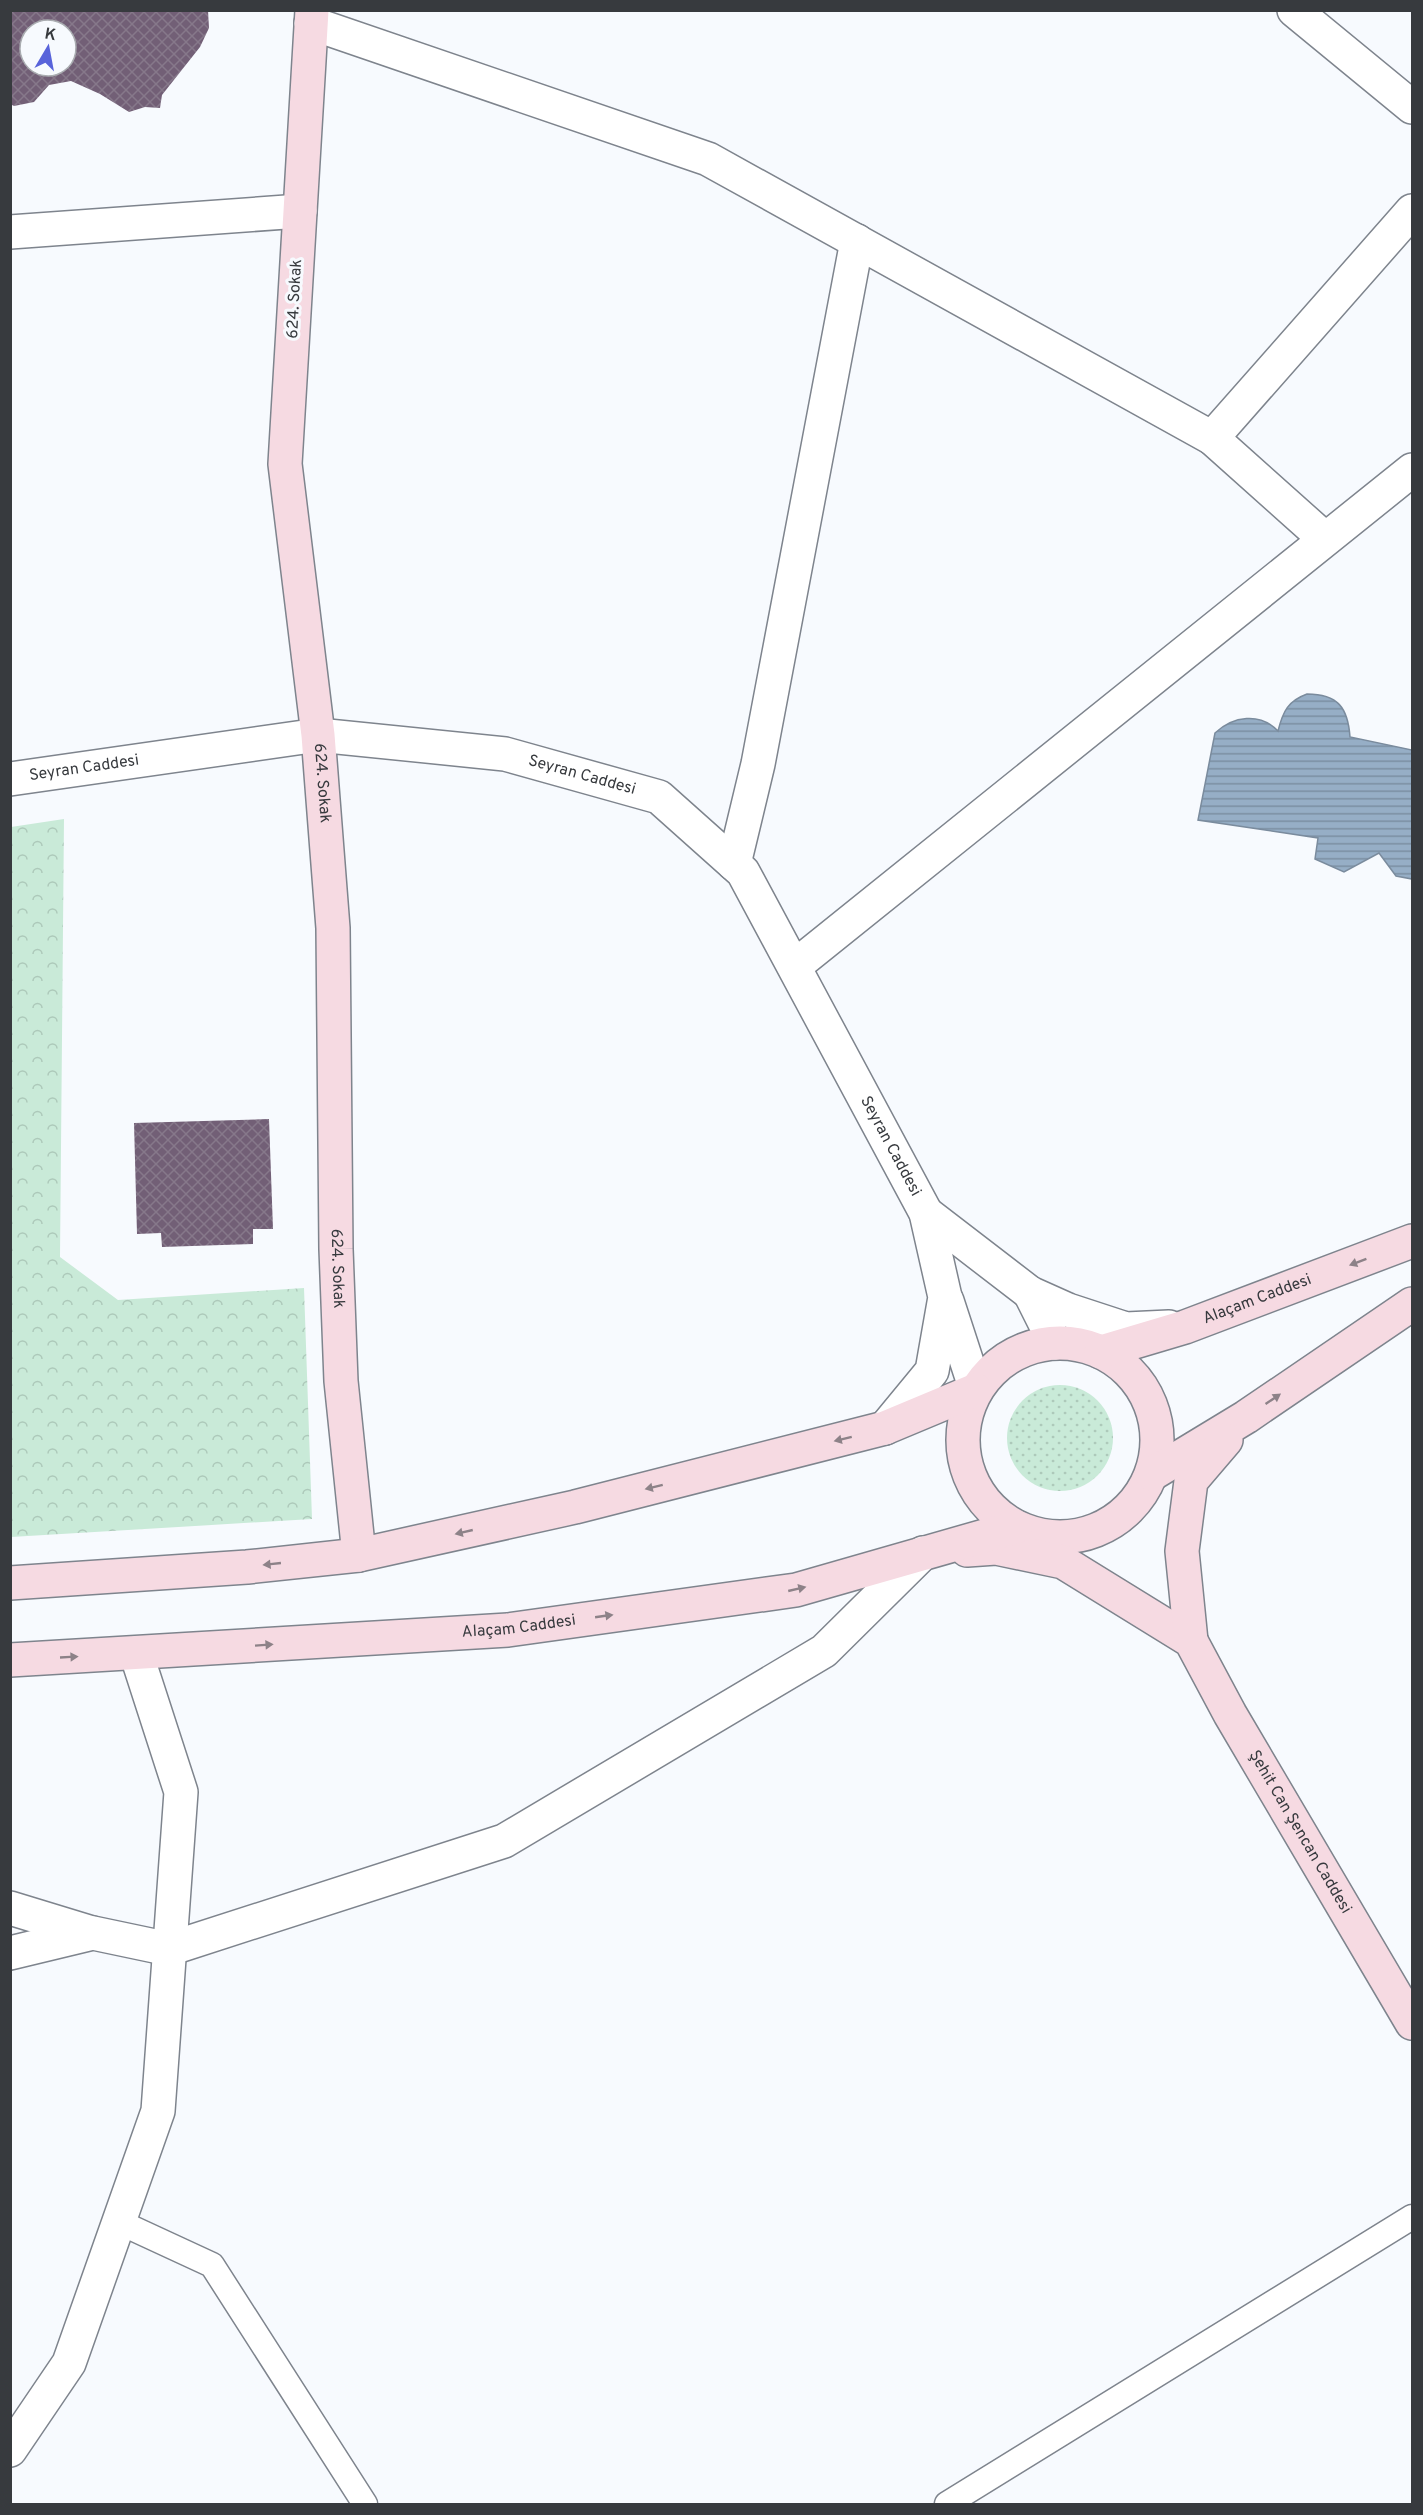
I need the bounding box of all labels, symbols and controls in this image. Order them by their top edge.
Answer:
north arrow [18,18,78,78]
text: K [43,24,58,46]
street label: 624. Sokak [283,259,307,339]
street label: 624. Sokak [309,743,335,824]
street label: Seyran Caddesi [28,751,140,786]
street label: Seyran Caddesi [526,751,638,800]
street label: Seyran Caddesi [855,1093,925,1200]
street label: 624. Sokak [326,1229,348,1309]
one-way arrow [1349,1258,1367,1267]
street label: Alaçam Caddesi [1200,1270,1314,1329]
one-way arrow [1265,1394,1281,1405]
one-way arrow [833,1435,852,1445]
one-way arrow [644,1483,663,1493]
one-way arrow [454,1528,473,1537]
one-way arrow [262,1560,281,1569]
one-way arrow [788,1583,806,1593]
street label: Alaçam Caddesi [461,1611,577,1643]
one-way arrow [595,1612,614,1621]
one-way arrow [254,1640,273,1650]
one-way arrow [59,1652,78,1662]
street label: Şehit Can Şencan Caddesi [1244,1747,1356,1918]

